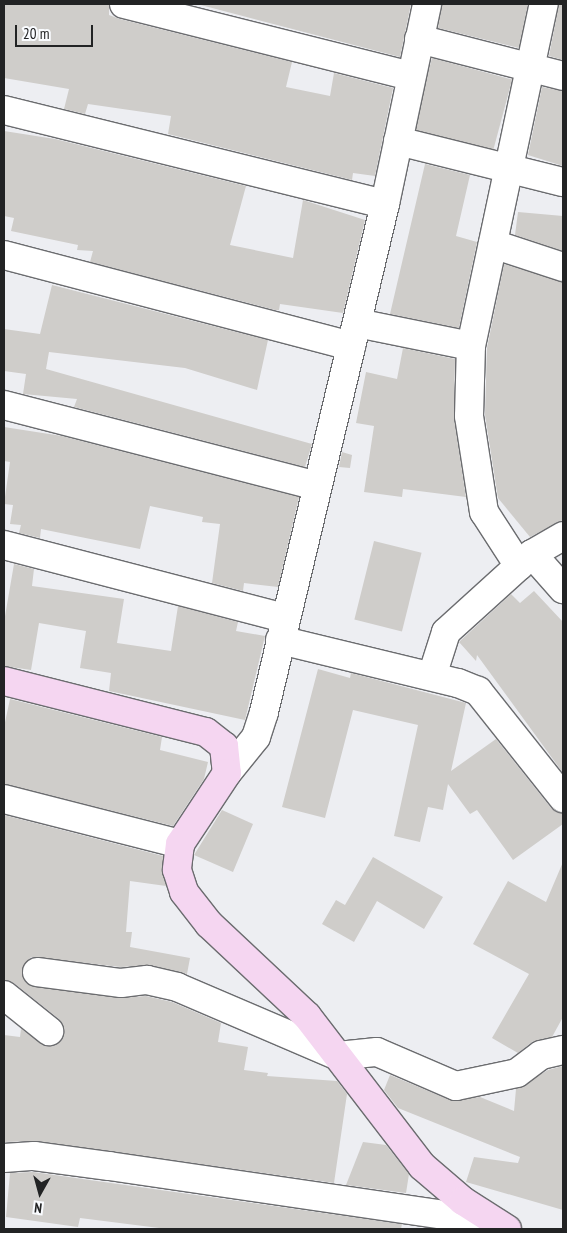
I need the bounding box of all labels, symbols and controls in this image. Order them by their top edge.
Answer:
scale bar [18,15,95,47]
text: 20 m [23,24,49,43]
north arrow [15,1168,65,1218]
text: N [33,1198,43,1217]

